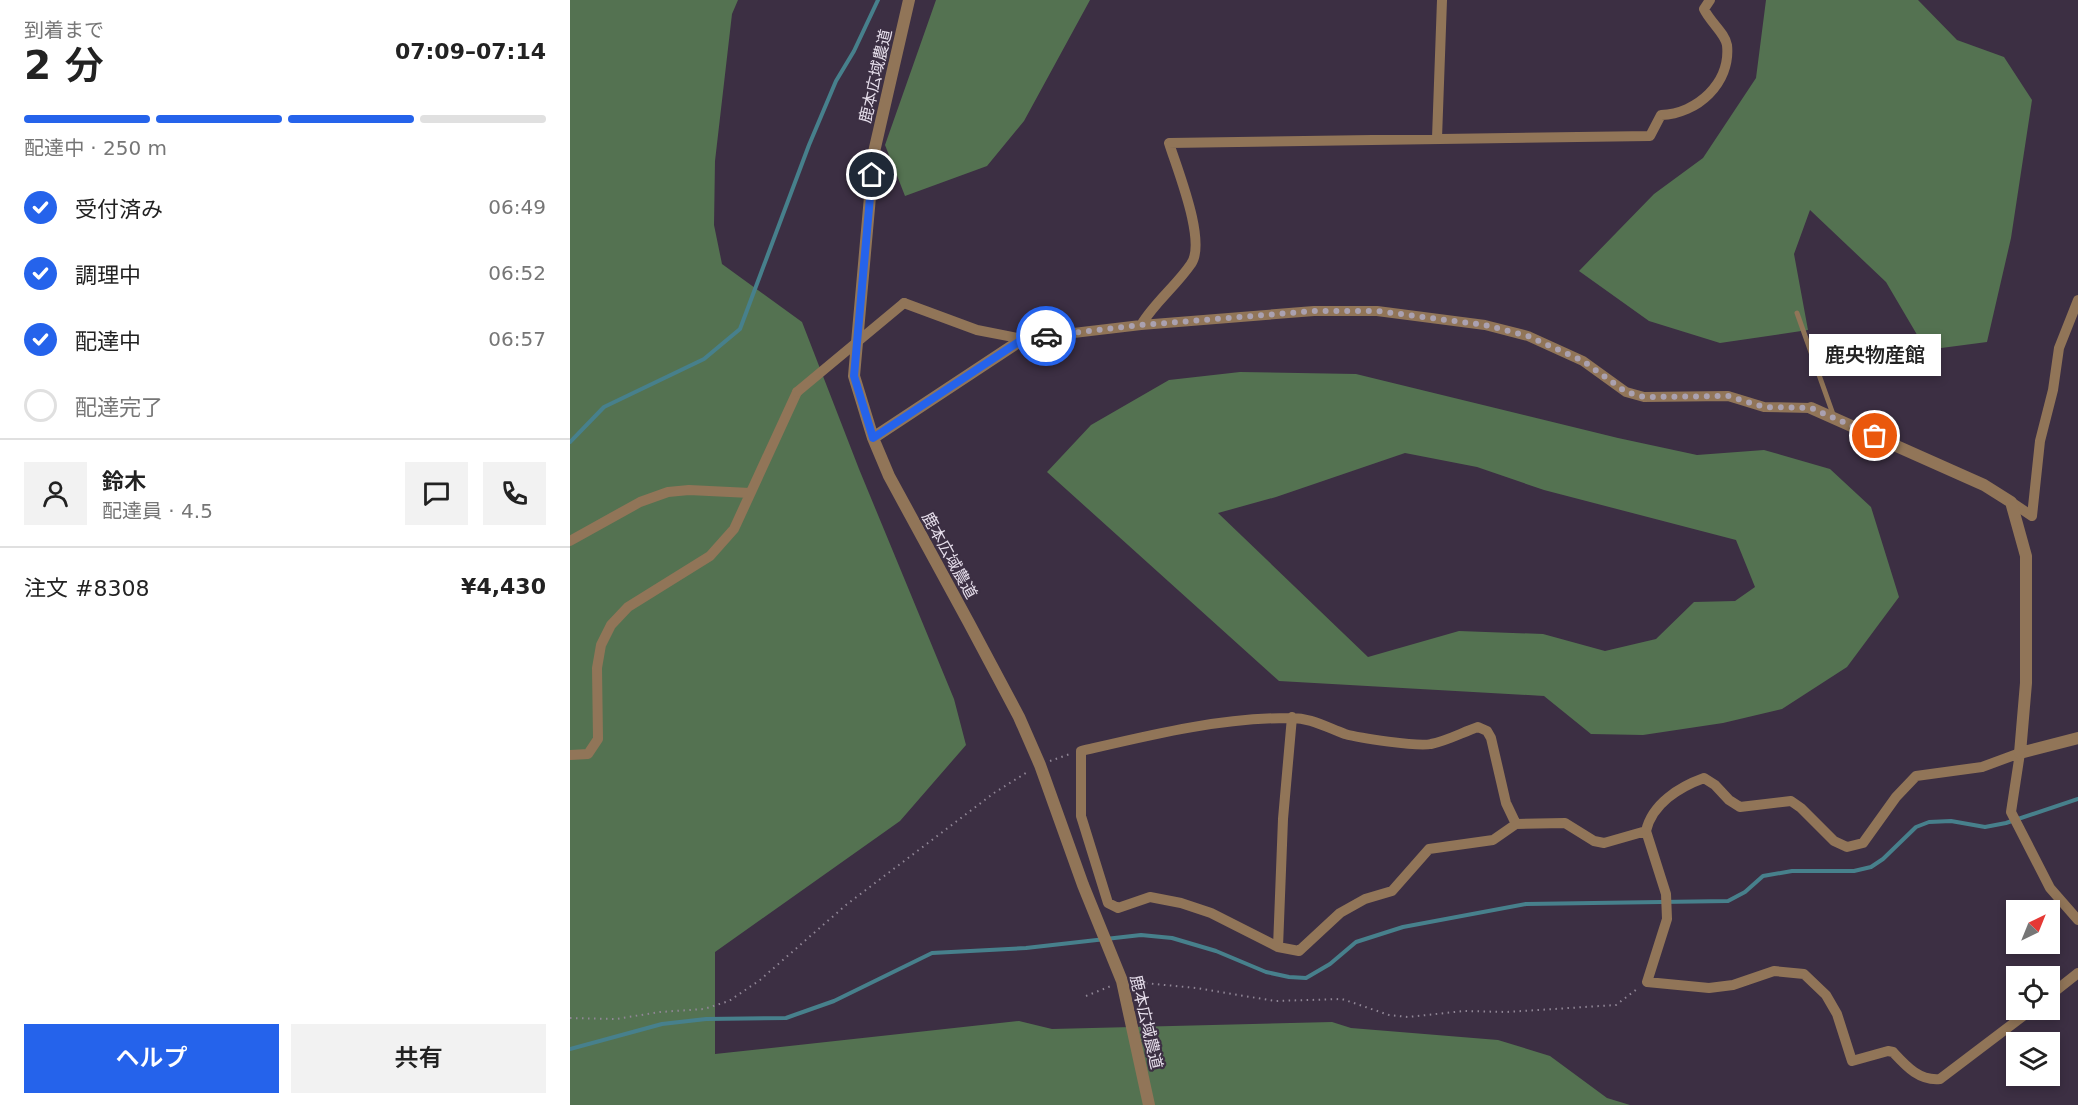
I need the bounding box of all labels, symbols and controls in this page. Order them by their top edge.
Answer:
text: 到着まで [24,18,104,42]
street label: 鹿本広域農道 [855,27,896,125]
text: 07:09–07:14 [395,39,546,64]
text: 2 分 [24,43,104,88]
text: 配達中 · 250 m [24,136,167,160]
pin [846,149,897,200]
icon: home [855,158,888,191]
icon: check [24,191,57,224]
text: 06:49 [488,195,546,219]
text: 受付済み [75,197,163,222]
icon: check [24,257,57,290]
text: 06:52 [488,261,546,285]
text: 調理中 [75,263,141,288]
courier [1016,306,1076,366]
icon: car [1030,320,1063,353]
icon: check [24,323,57,356]
text: 06:57 [488,327,546,351]
text: 配達中 [75,329,141,354]
callout: 鹿央物産館 [1809,334,1941,376]
text: 鹿央物産館 [1825,343,1925,367]
text: 配達完了 [75,395,163,420]
pin [1849,410,1900,461]
icon: bag [1858,419,1891,452]
button: person [24,462,87,525]
button: chat [405,462,468,525]
button: phone [483,462,546,525]
text: 鈴木 [102,469,146,494]
text: 配達員 · 4.5 [102,499,213,523]
street label: 鹿本広域農道 [918,509,981,602]
text: ¥4,430 [461,574,546,599]
text: 注文 #8308 [24,576,149,601]
north arrow [2006,900,2060,954]
map controls [2006,900,2060,1086]
button: locate [2006,966,2060,1020]
street label: 鹿本広域農道 [1126,973,1167,1071]
button: ヘルプ [24,1024,279,1093]
button: 共有 [291,1024,546,1093]
button: layers [2006,1032,2060,1086]

